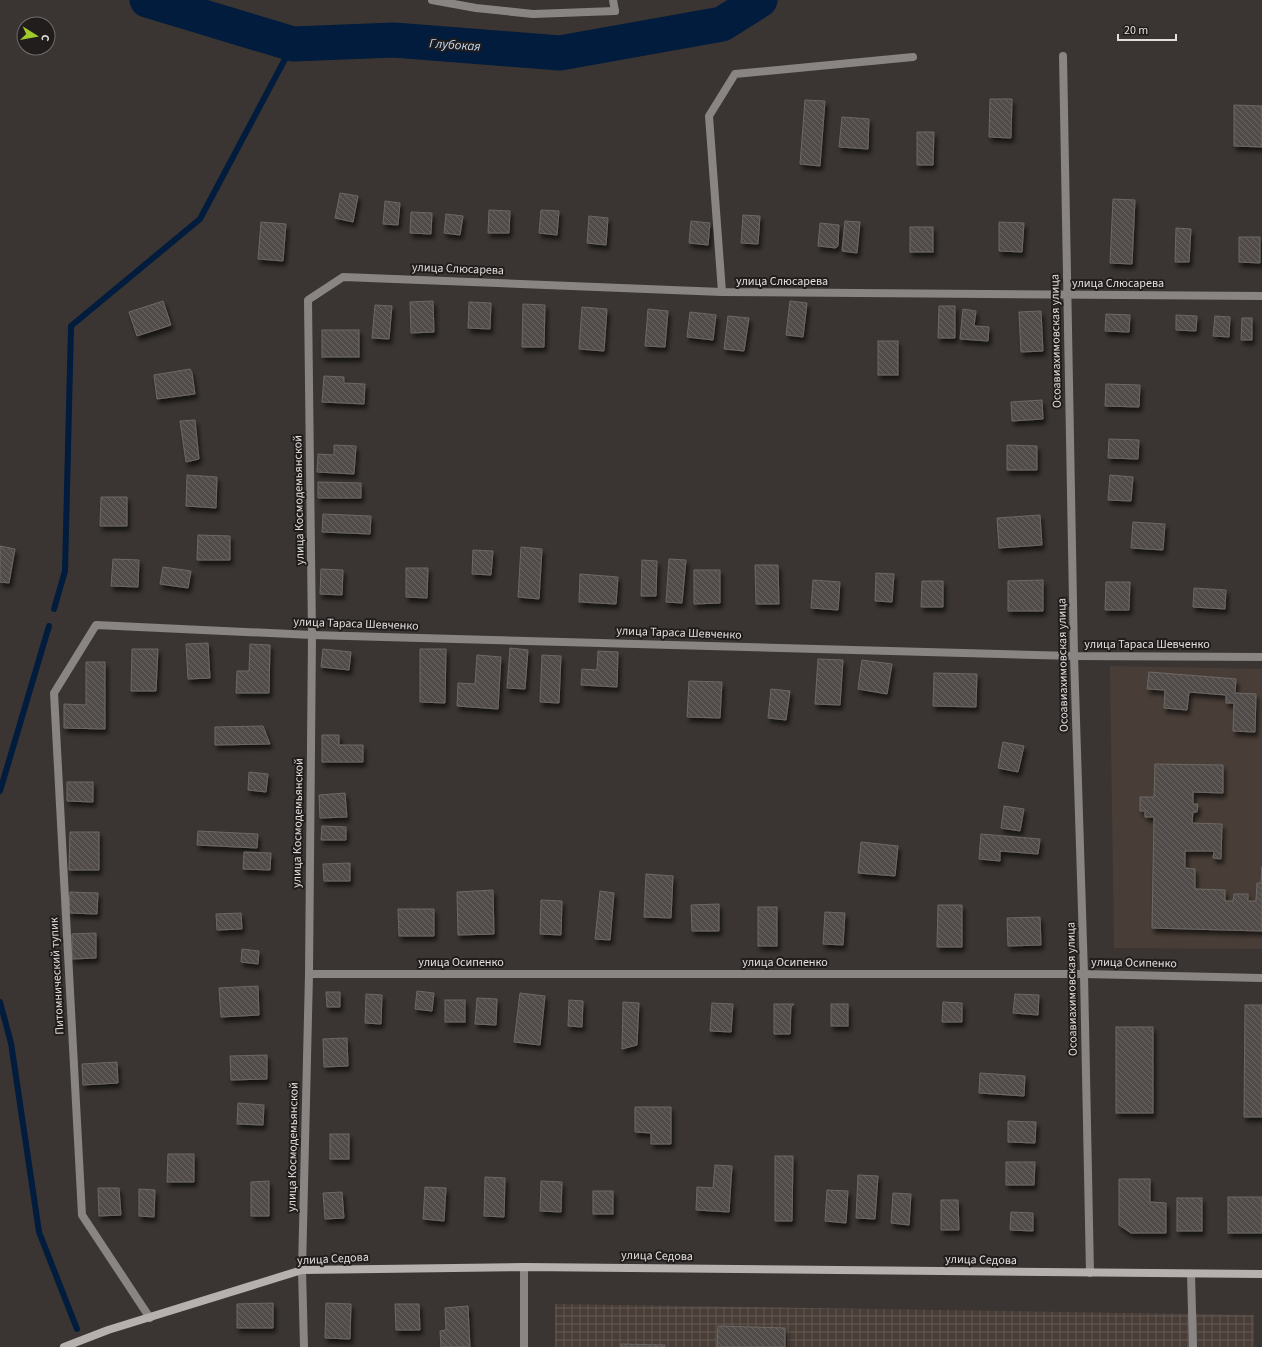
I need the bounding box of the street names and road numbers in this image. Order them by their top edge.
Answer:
street label: улица Слюсарева [412,259,504,279]
street label: улица Слюсарева [736,273,828,290]
street label: Осоавиахимовская улица [1046,274,1066,408]
street label: улица Слюсарева [1072,275,1164,292]
street label: улица Космодемьянской [289,435,309,565]
street label: Осоавиахимовская улица [1053,598,1073,732]
street label: улица Тараса Шевченко [293,613,419,635]
street label: улица Тараса Шевченко [616,622,742,644]
street label: улица Тараса Шевченко [1084,636,1210,653]
street label: улица Космодемьянской [288,758,308,888]
street label: Питомнический тупик [45,917,69,1035]
street label: Осоавиахимовская улица [1062,922,1082,1056]
street label: улица Осипенко [418,954,504,971]
street label: улица Осипенко [742,954,828,971]
street label: улица Осипенко [1091,954,1177,972]
street label: улица Космодемьянской [283,1082,303,1212]
street label: улица Седова [621,1247,693,1265]
street label: улица Седова [297,1249,369,1269]
street label: улица Седова [945,1251,1017,1269]

